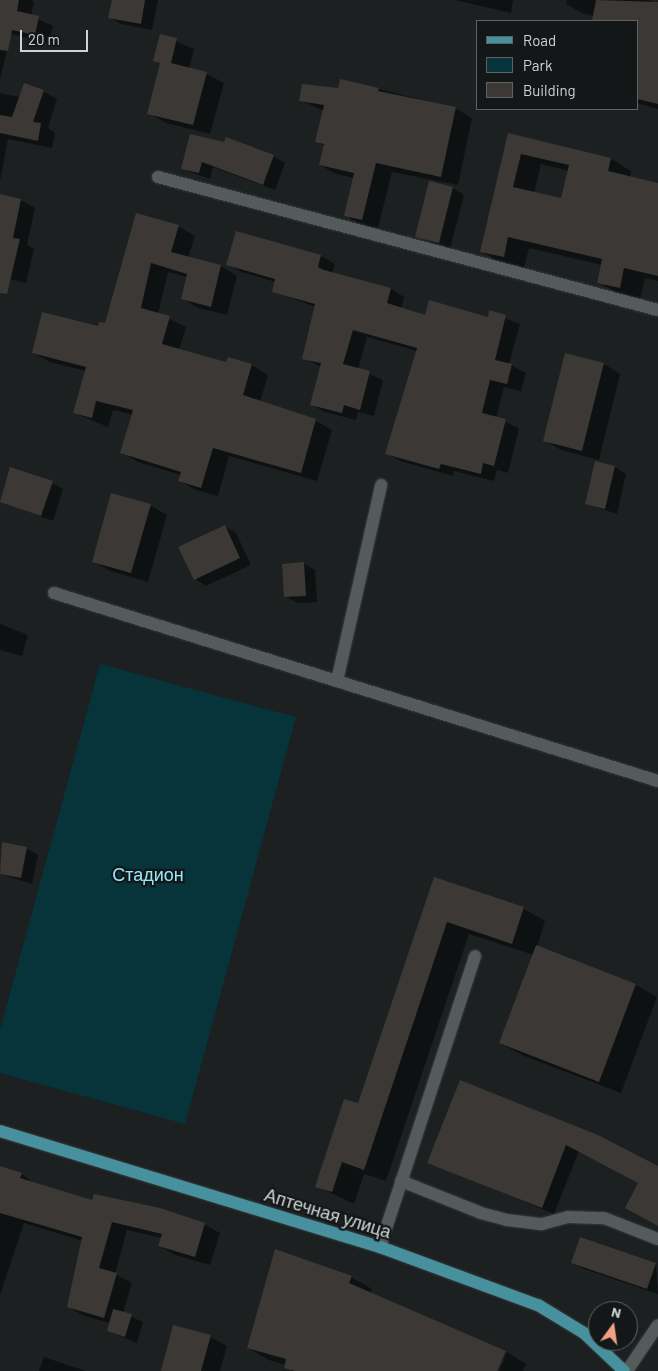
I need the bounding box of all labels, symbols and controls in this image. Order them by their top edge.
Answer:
scale bar [22,20,90,52]
legend [476,20,638,110]
text: 20 m [28,30,60,48]
text: Road [523,31,556,49]
text: Park [523,56,552,74]
text: Building [523,81,576,99]
park label: Стадион [112,863,184,885]
street label: Аптечная улица [262,1183,394,1243]
north arrow [588,1301,638,1351]
text: N [610,1303,623,1321]

